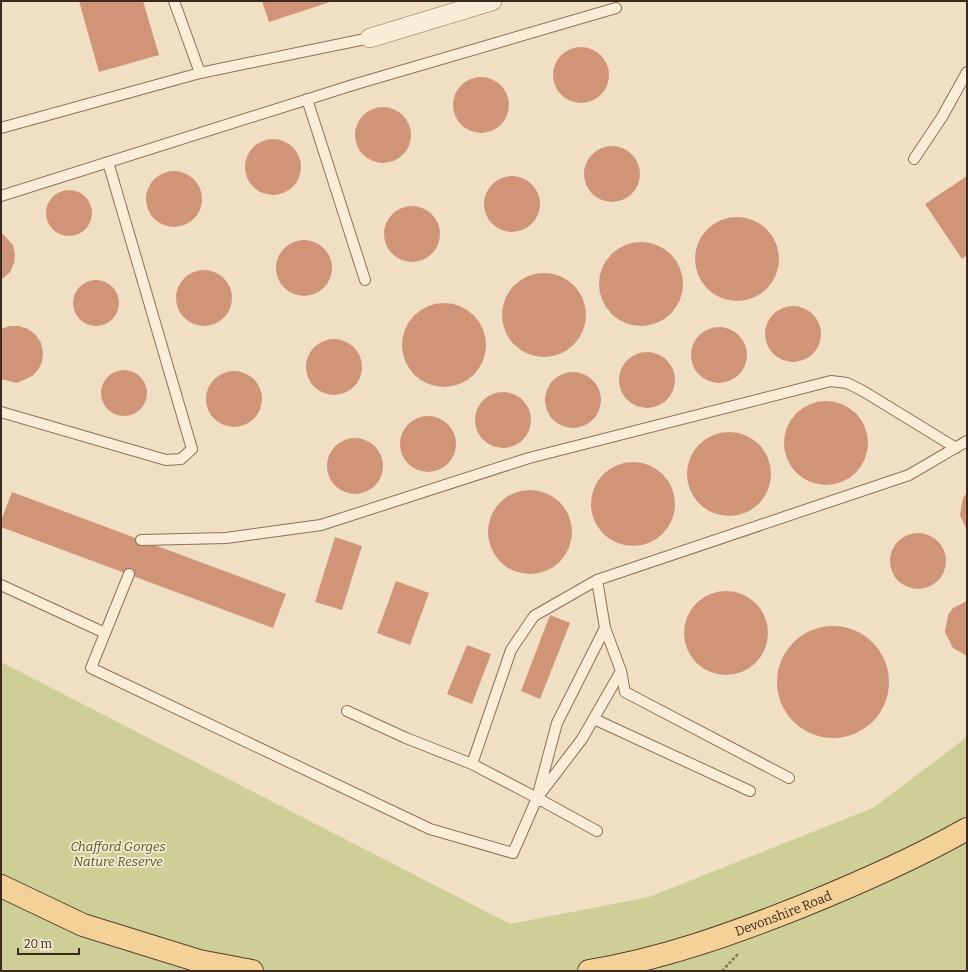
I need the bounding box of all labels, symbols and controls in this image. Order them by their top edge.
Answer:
park label: Chafford Gorges Nature Reserve [70,839,166,869]
street label: Devonshire Road [733,887,834,939]
scale bar [18,930,79,956]
text: 20 m [24,937,53,951]

